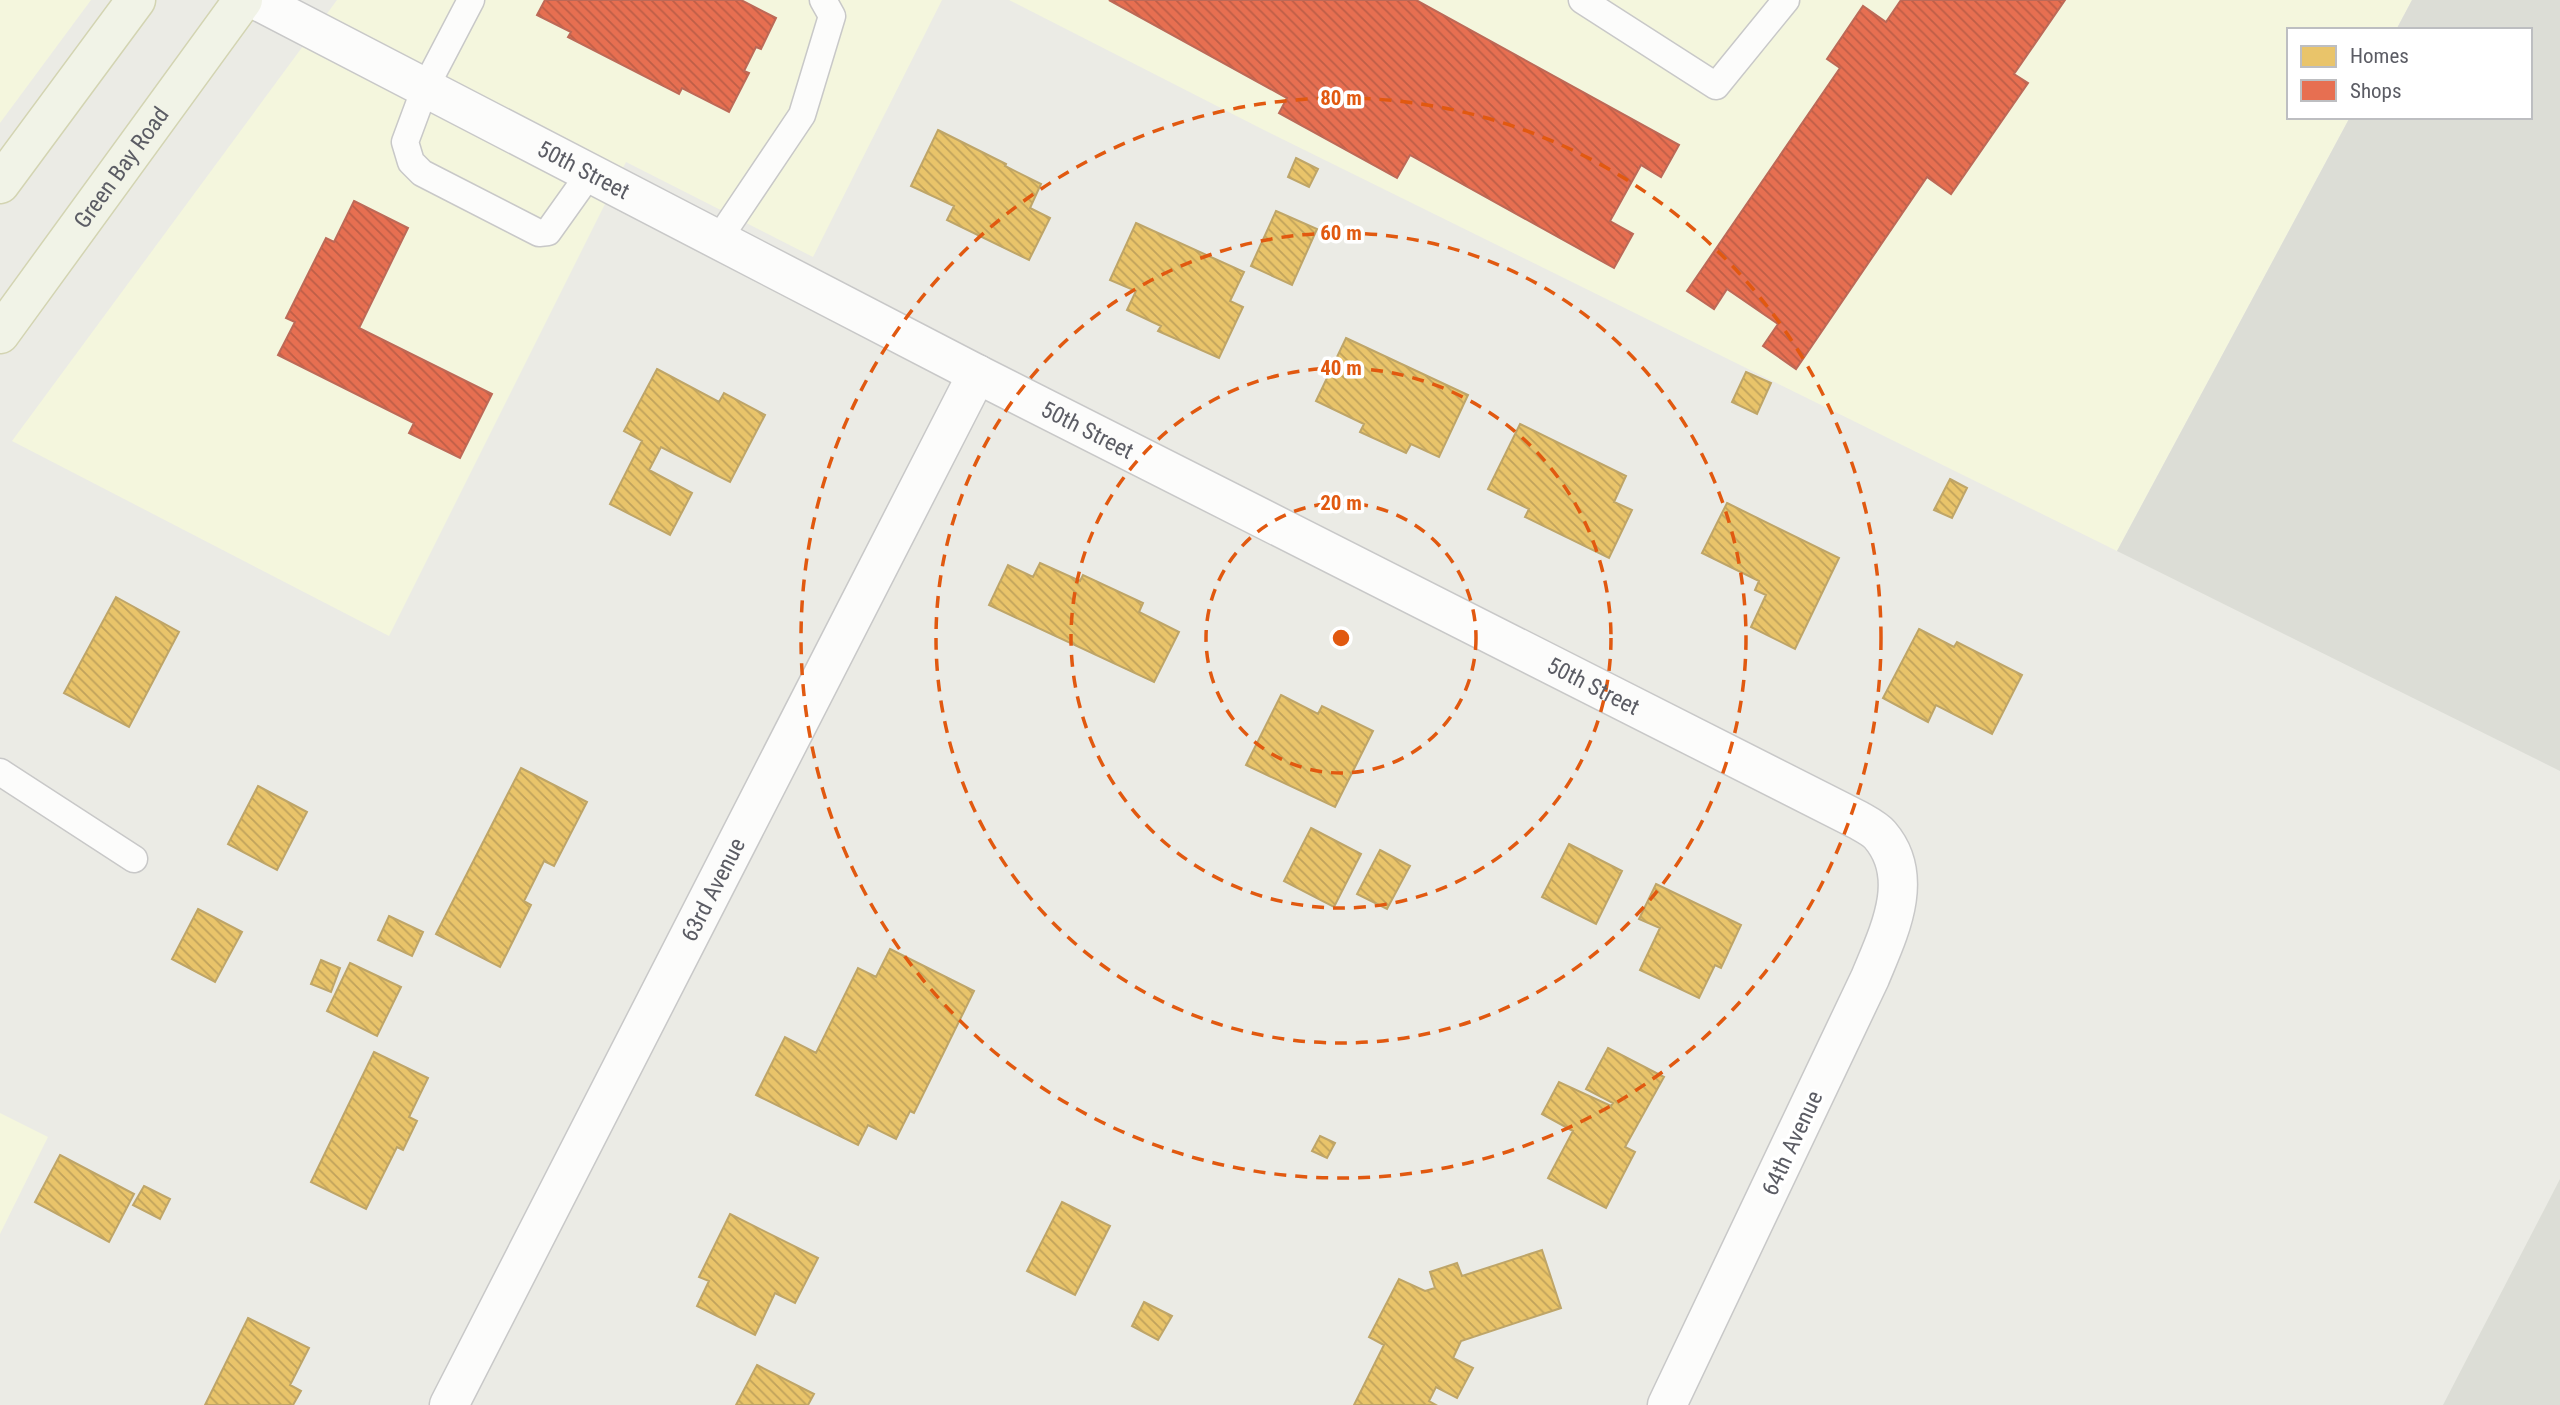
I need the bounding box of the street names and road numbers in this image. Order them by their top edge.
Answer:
street label: Green Bay Road [69,102,175,233]
street label: 50th Street [533,135,634,205]
street label: 50th Street [1037,396,1138,465]
street label: 50th Street [1542,652,1644,721]
street label: 63rd Avenue [676,834,751,946]
street label: 64th Avenue [1757,1087,1828,1200]

